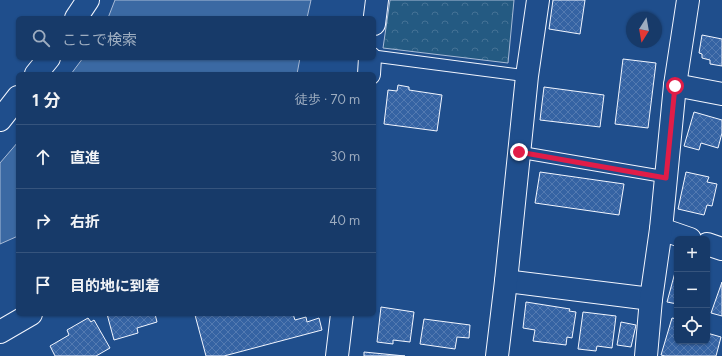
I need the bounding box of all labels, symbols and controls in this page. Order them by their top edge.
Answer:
north arrow [626,12,662,48]
search box [16,16,376,60]
icon: search [30,27,52,49]
text: ここで検索 [62,31,137,49]
route start [666,77,684,95]
text: 1 分 [32,90,60,110]
text: 徒歩 · 70 m [295,92,360,107]
route end [510,143,528,161]
icon: ahead [32,146,54,168]
text: 直進 [70,149,100,167]
text: 30 m [330,149,360,164]
icon: right [32,210,54,232]
text: 右折 [70,213,100,231]
text: 40 m [329,213,360,228]
map controls [674,236,710,344]
button: + [674,236,710,272]
button: − [674,272,710,308]
icon: arrive [32,274,54,296]
text: 目的地に到着 [70,277,160,295]
button: locate [674,308,710,344]

